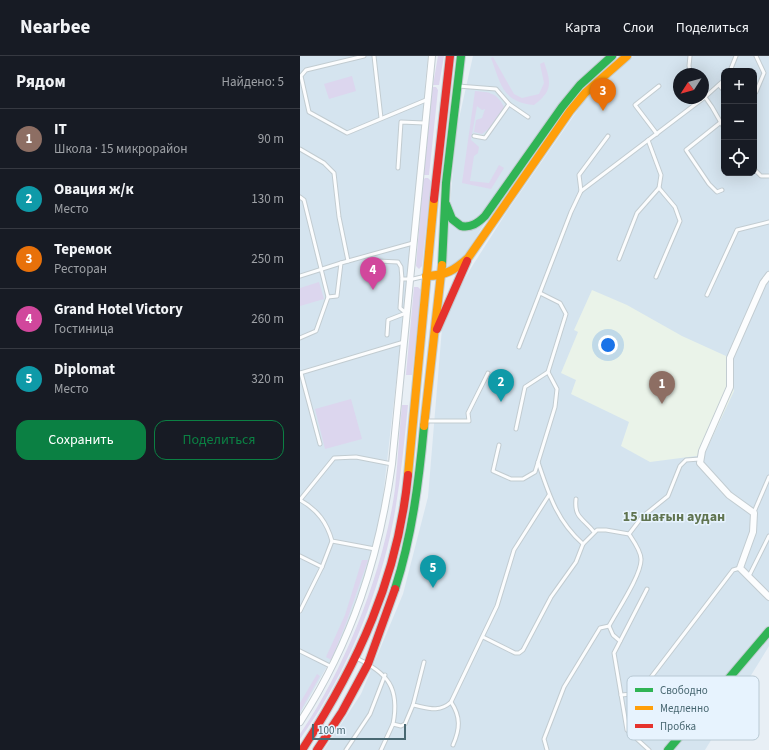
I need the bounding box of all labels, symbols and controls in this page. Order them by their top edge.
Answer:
text: Nearbee [20,14,90,41]
text: Карта [565,18,601,38]
text: Слои [623,18,654,38]
text: Поделиться [676,18,749,38]
north arrow [673,68,709,104]
map controls [721,68,757,176]
button: + [721,68,757,104]
text: Рядом [16,70,66,94]
text: Найдено: 5 [222,73,284,91]
pin: 3 [590,78,616,111]
button: − [721,104,757,140]
text: IT [54,119,67,140]
text: 1 [26,130,32,148]
text: 90 m [258,130,284,148]
text: Школа · 15 микрорайон [54,140,188,158]
button: locate [721,140,757,176]
text: Овация ж/к [54,179,134,200]
text: 2 [26,190,32,208]
text: 130 m [251,190,284,208]
text: Место [54,200,89,218]
text: Теремок [54,239,112,260]
text: 3 [26,250,32,268]
text: 250 m [251,250,284,268]
pin: 4 [360,257,386,290]
text: Ресторан [54,260,107,278]
text: Grand Hotel Victory [54,299,183,320]
text: 4 [26,310,32,328]
text: 260 m [251,310,284,328]
text: Гостиница [54,320,114,338]
your location [598,335,618,355]
text: Diplomat [54,359,115,380]
pin: 2 [488,369,514,402]
text: 5 [26,370,32,388]
text: 320 m [251,370,284,388]
pin: 1 [649,371,675,404]
text: Место [54,380,89,398]
button: Сохранить [16,420,146,460]
button: Поделиться [154,420,284,460]
district label: 15 шағын аудан [623,507,725,527]
pin: 5 [420,555,446,588]
legend [627,676,759,740]
text: Свободно [660,683,708,698]
text: Медленно [660,701,709,716]
text: Пробка [660,719,696,734]
scale bar [312,722,406,741]
text: 100 m [318,723,346,738]

